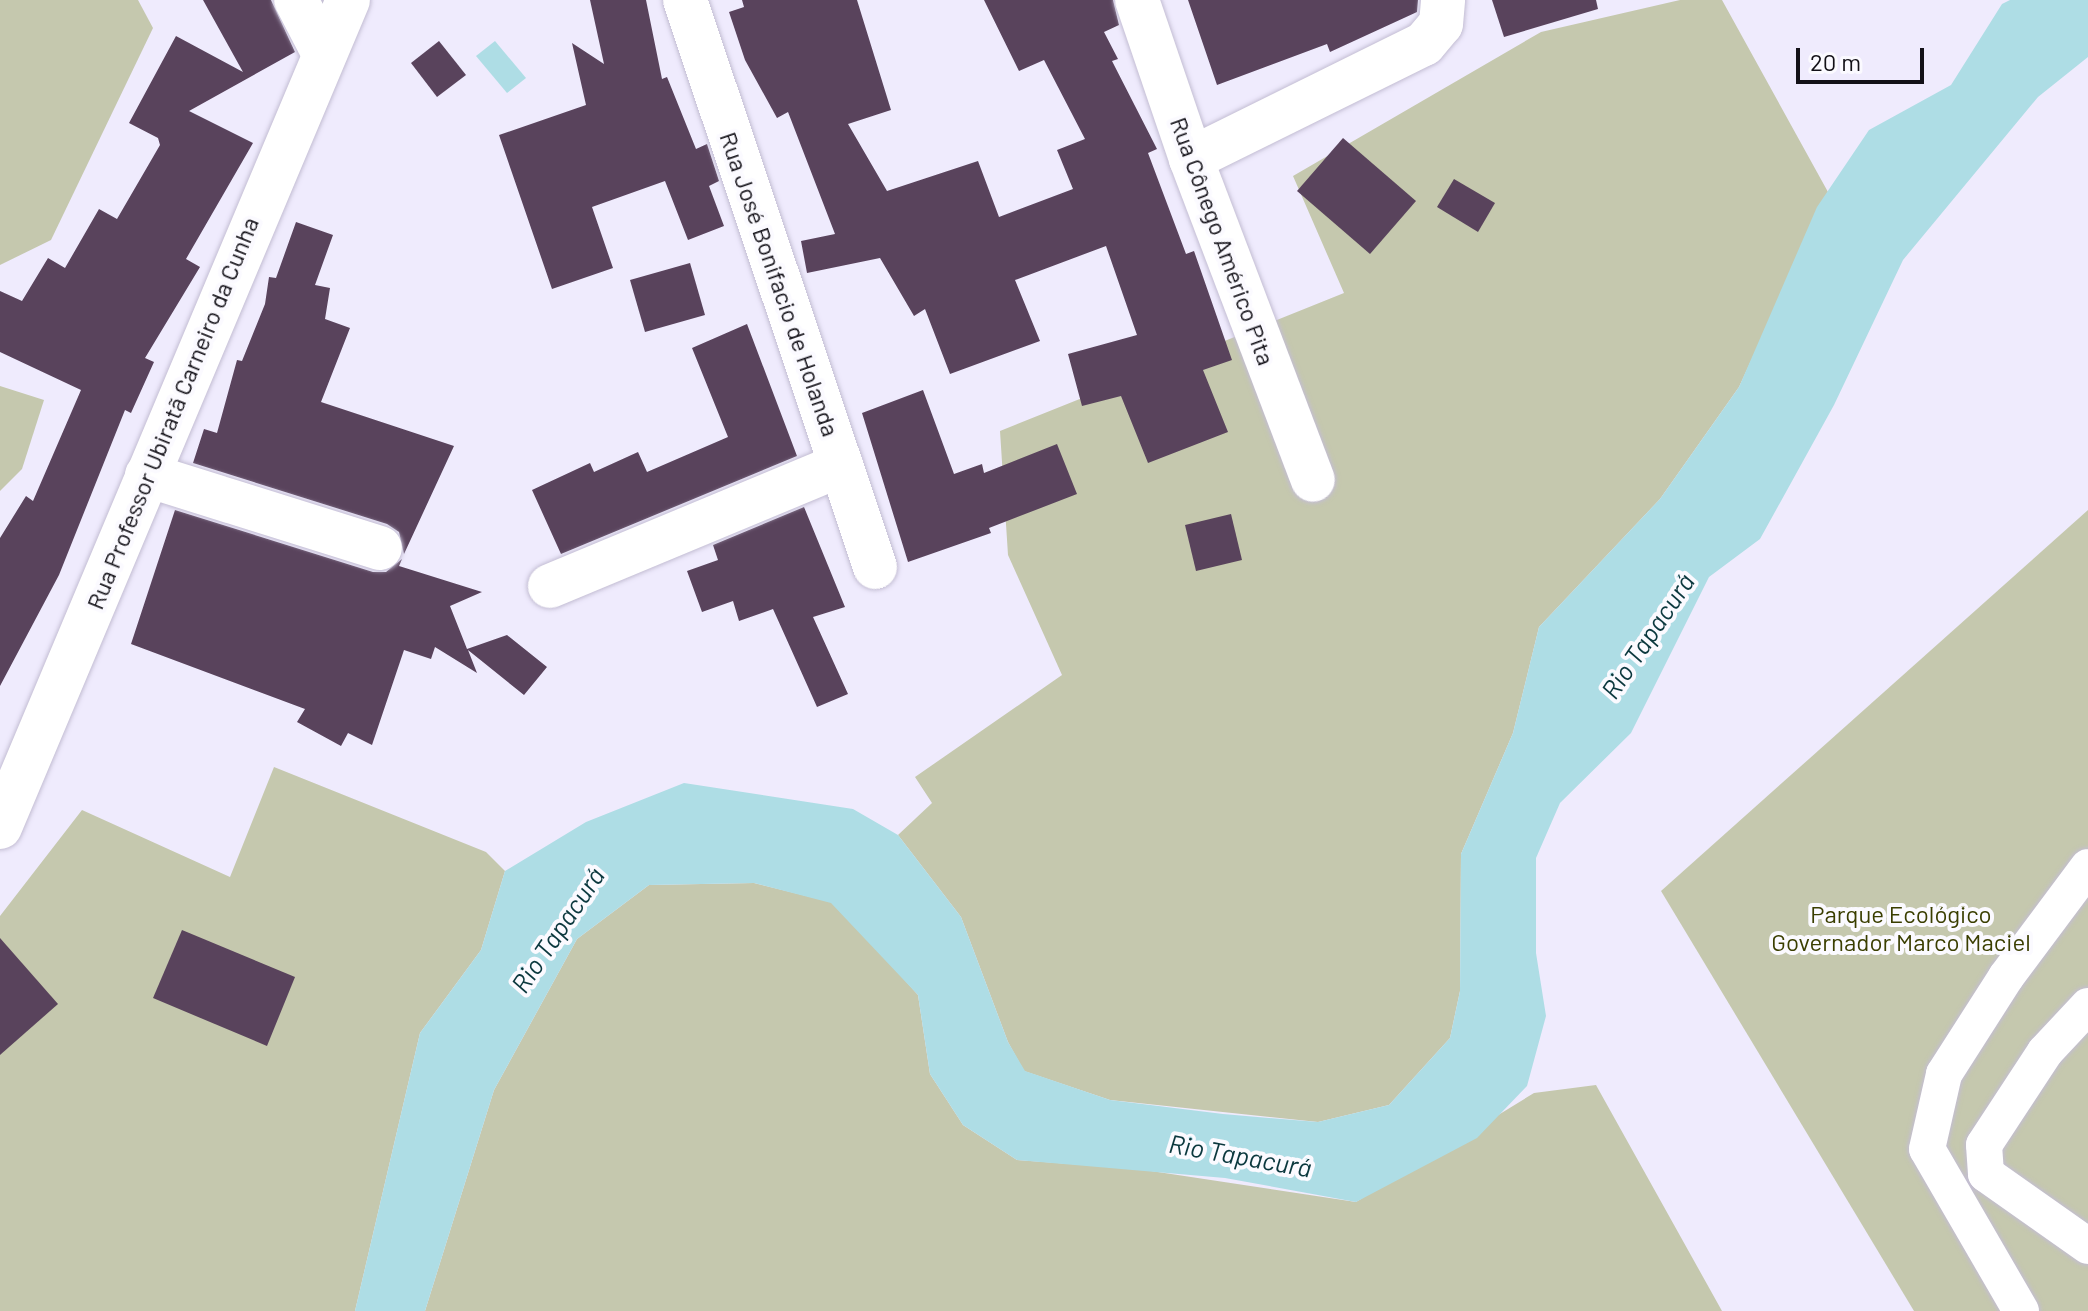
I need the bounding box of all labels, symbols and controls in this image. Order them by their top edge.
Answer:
scale bar [1800,32,1928,82]
text: 20 m [1810,47,1861,76]
street label: Rua Cônego Américo Pita [1165,113,1281,369]
street label: Rua José Bonifacio de Holanda [714,128,846,440]
street label: Rua Professor Ubiratã Carneiro da Cunha [80,213,264,613]
water label: Rio Tapacurá [1594,568,1700,704]
water label: Rio Tapacurá [504,862,610,998]
park label: Parque Ecológico Governador Marco Maciel [1771,900,2031,956]
water label: Rio Tapacurá [1167,1127,1313,1183]

